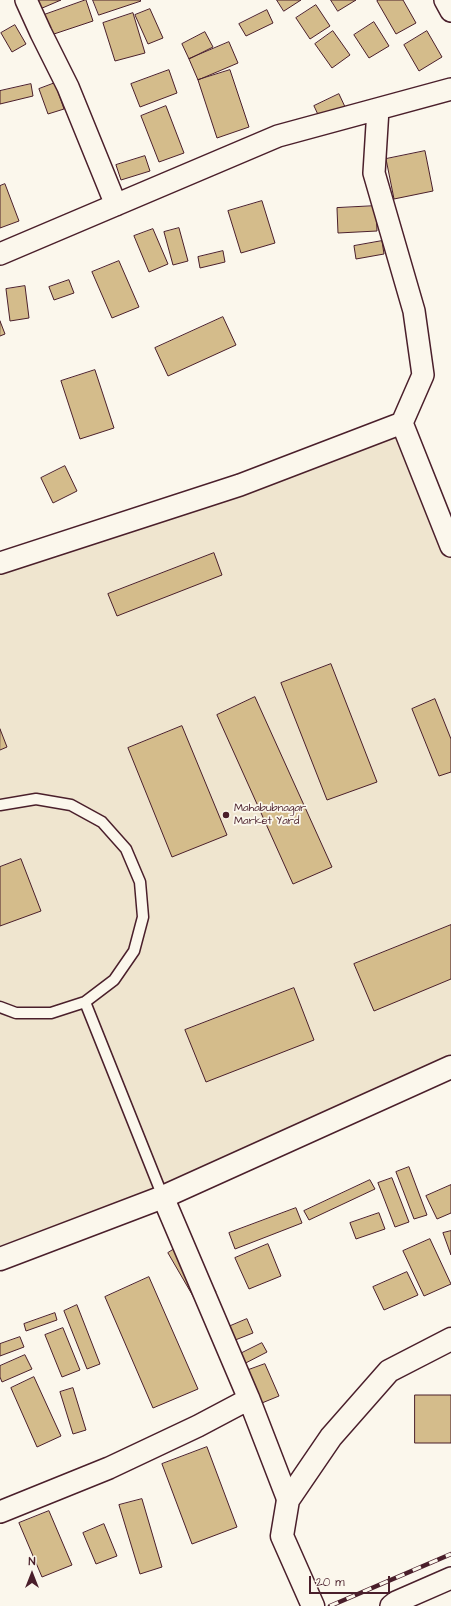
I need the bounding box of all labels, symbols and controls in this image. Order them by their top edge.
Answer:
place label: Mahabubnagar Market Yard [234,802,306,828]
marker: Mahabubnagar Market Yard [221,810,231,820]
north arrow [12,1554,52,1594]
text: N [29,1554,35,1569]
scale bar [311,1568,392,1594]
text: 20 m [316,1574,345,1591]

